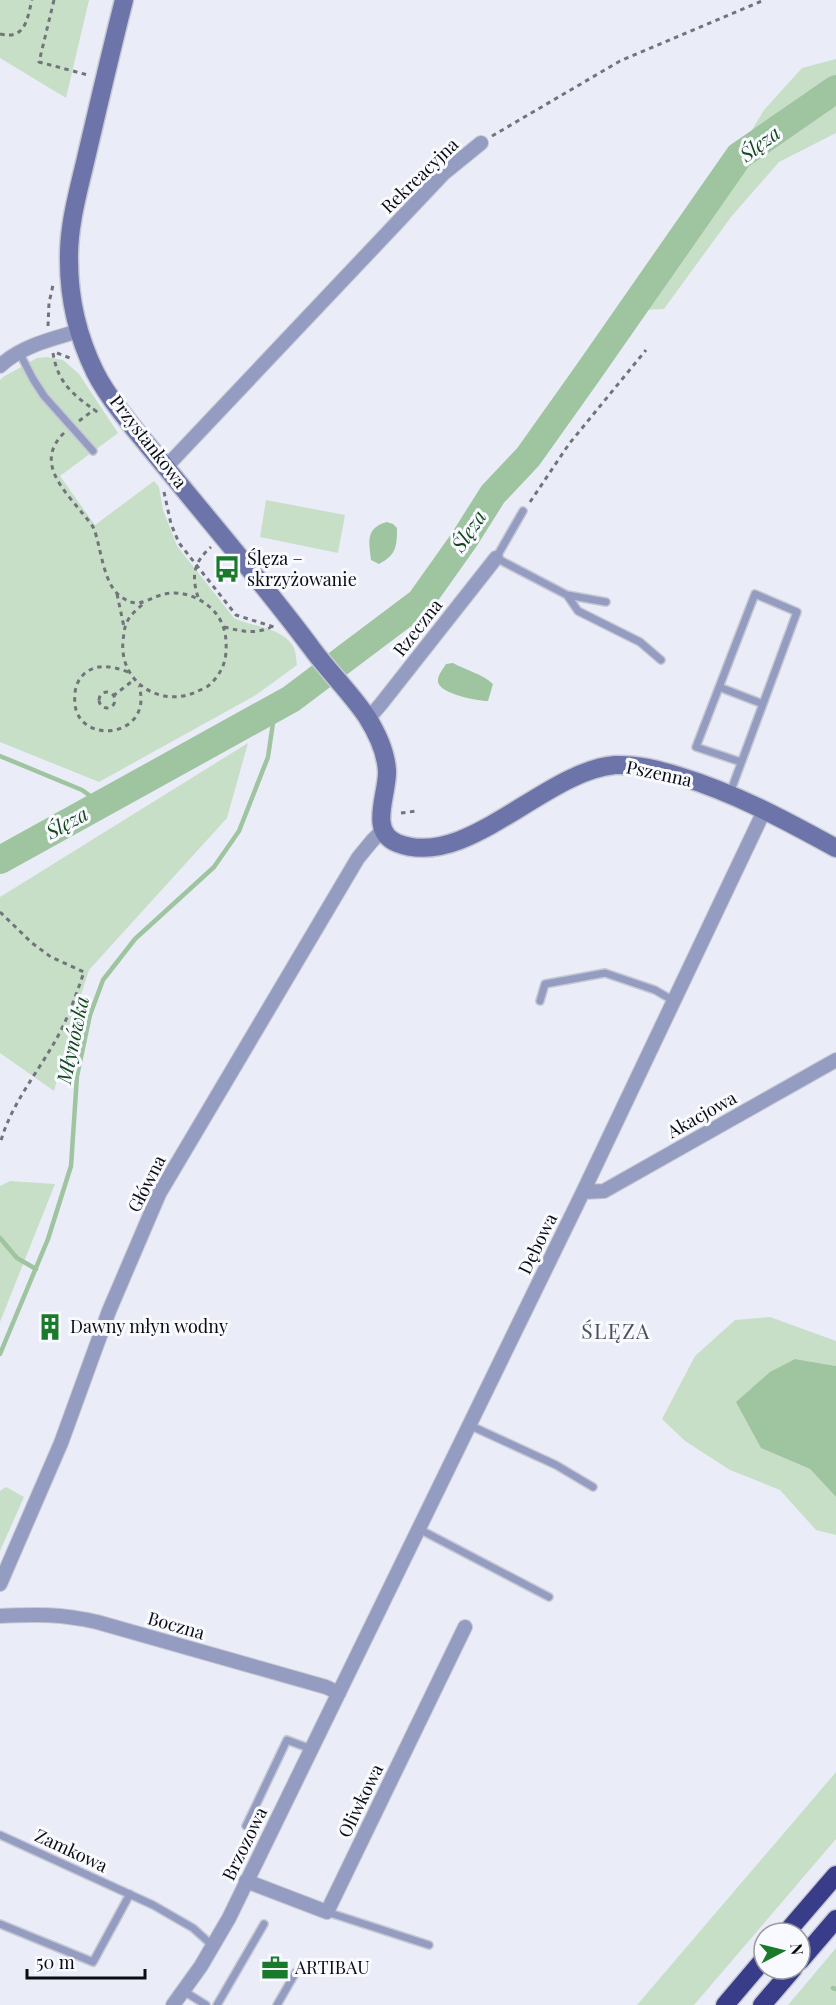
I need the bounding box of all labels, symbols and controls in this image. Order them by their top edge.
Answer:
water label: Ślęza [732,119,785,168]
street label: Rekreacyjna [375,132,463,218]
street label: Przystankowa [105,390,193,493]
water label: Ślęza [444,504,491,557]
place label: Ślęza – skrzyżowanie [247,546,357,591]
bus stop icon: Ślęza – skrzyżowanie [212,554,242,584]
street label: Rzeczna [387,594,447,661]
street label: Pszenna [624,754,694,792]
water label: Ślęza [39,799,92,845]
water label: Młynówka [49,993,94,1087]
street label: Akacjowa [662,1085,741,1144]
street label: Główna [122,1151,171,1216]
street label: Dębowa [512,1209,562,1278]
building icon: Dawny młyn wodny [35,1312,65,1342]
place label: Dawny młyn wodny [70,1314,228,1338]
district label: ŚLĘZA [581,1316,651,1344]
street label: Boczna [145,1605,208,1645]
street label: Oliwkowa [332,1760,388,1841]
street label: Brzozowa [216,1803,272,1884]
street label: Zamkowa [31,1823,112,1877]
north arrow [752,1921,812,1981]
scale bar [27,1942,146,1980]
text: N [786,1942,809,1957]
text: 50 m [36,1950,75,1974]
office icon: ARTIBAU [260,1953,290,1983]
place label: ARTIBAU [294,1955,370,1979]

